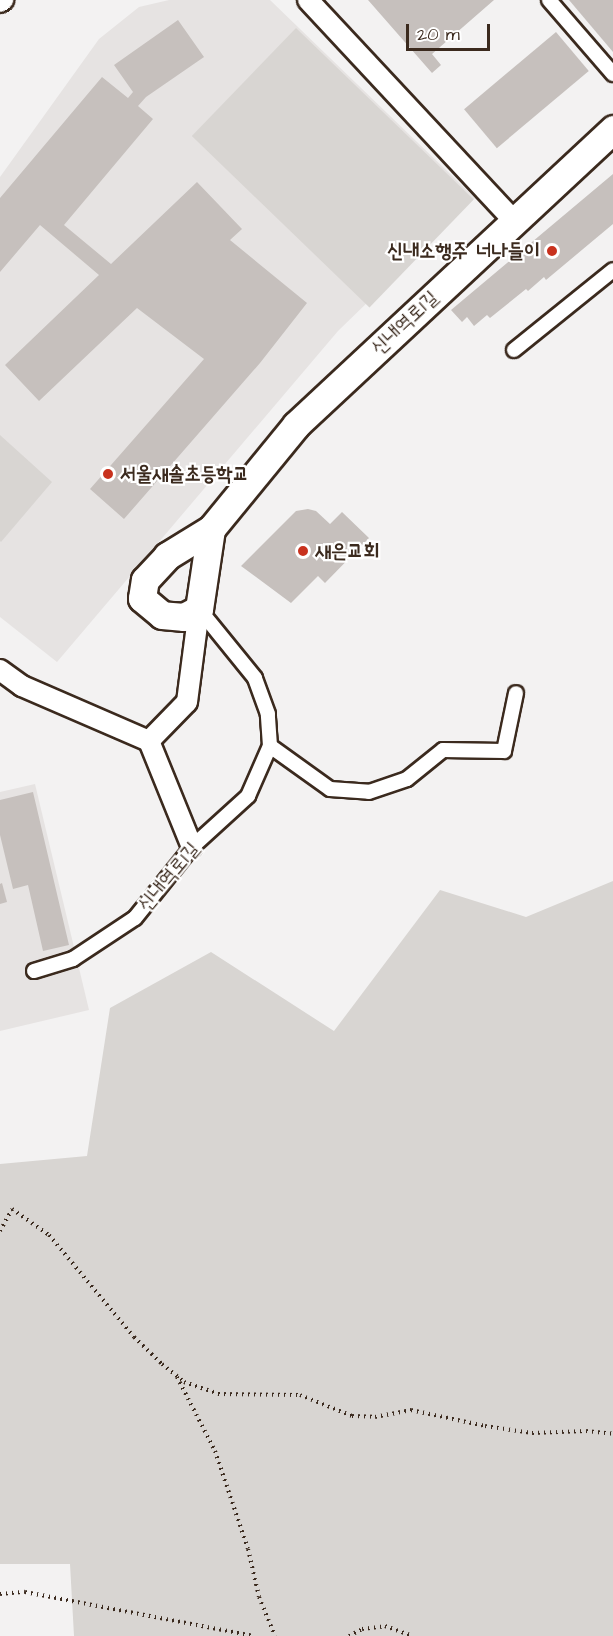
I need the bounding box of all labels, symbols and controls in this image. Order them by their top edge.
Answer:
scale bar [409,12,493,50]
text: 20 m [417,22,460,47]
place label: 신내소행주 너나들이 [387,239,540,263]
marker: 신내소행주 너나들이 [545,244,559,258]
street label: 신내역로1길 [366,286,444,360]
place label: 서울새솔초등학교 [120,462,249,486]
marker: 서울새솔초등학교 [101,467,115,481]
place label: 새은교회 [315,539,379,563]
marker: 새은교회 [296,544,310,558]
street label: 신내역로1길 [133,837,205,917]

